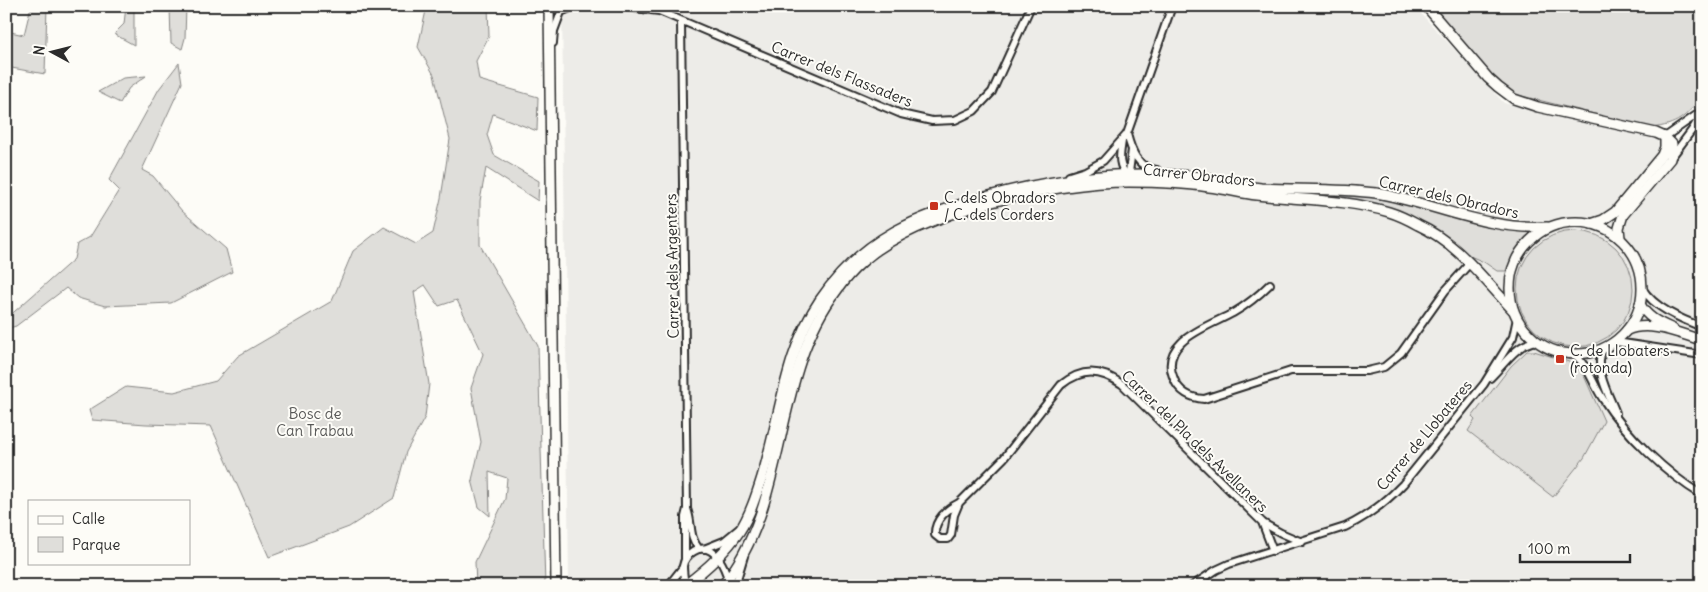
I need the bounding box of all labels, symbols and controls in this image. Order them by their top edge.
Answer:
north arrow [28,28,78,78]
street label: Carrer dels Flassaders [769,37,916,111]
text: N [30,45,49,56]
street label: Carrer Obradors [1142,160,1256,190]
street label: Carrer dels Obradors [1377,172,1521,222]
place label: C. dels Obradors / C. dels Corders [944,188,1056,224]
street label: Carrer dels Argenters [661,193,683,339]
marker: C. dels Obradors / C. dels Corders [928,200,940,212]
place label: C. de Llobaters (rotonda) [1570,341,1670,377]
marker: C. de Llobaters (rotonda) [1554,353,1566,365]
street label: Carrer del Pla dels Avellaners [1118,366,1272,516]
street label: Carrer de Llobateres [1372,376,1476,494]
park label: Bosc de Can Trabau [276,404,354,440]
legend [28,500,190,564]
text: Calle [72,509,105,528]
scale bar [1520,532,1630,564]
text: Parque [72,535,120,554]
text: 100 m [1528,539,1570,558]

